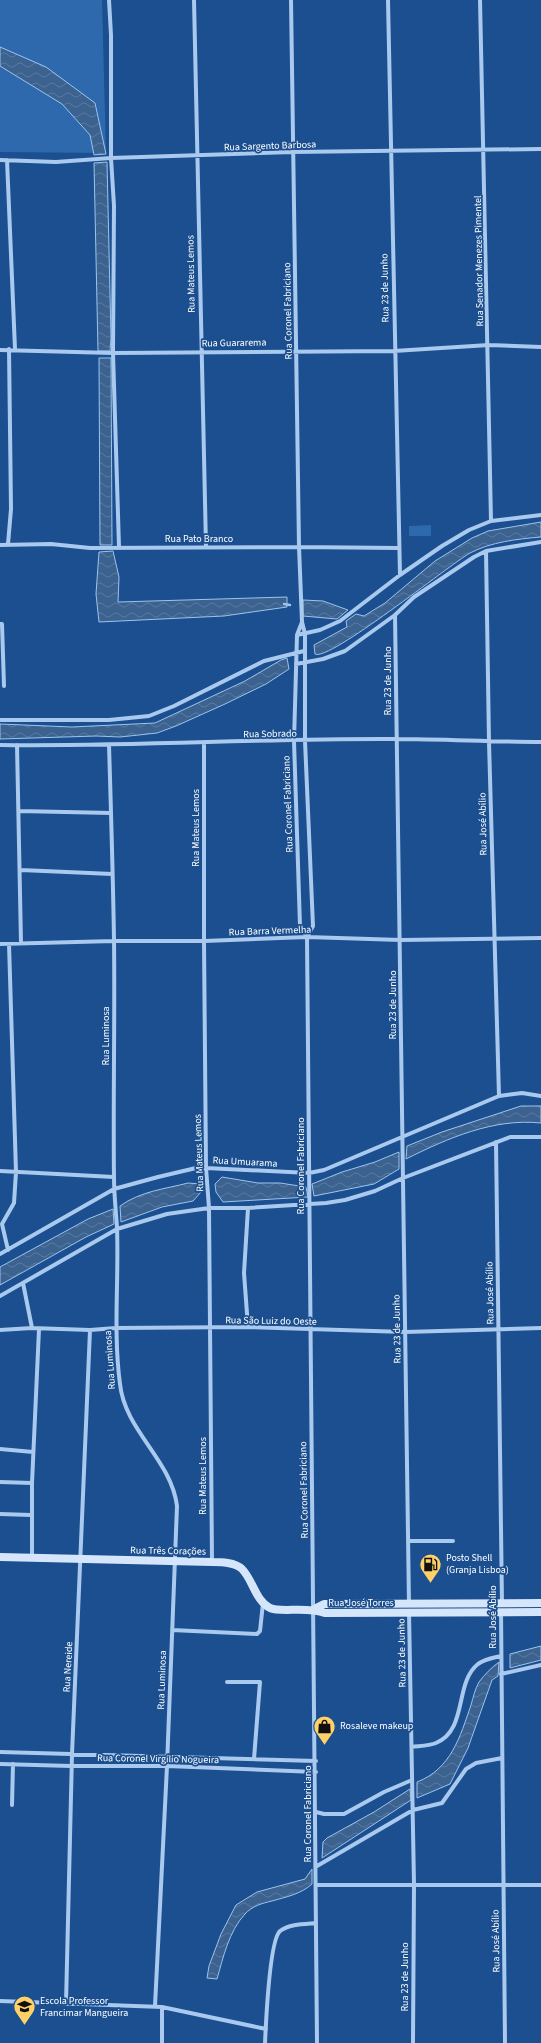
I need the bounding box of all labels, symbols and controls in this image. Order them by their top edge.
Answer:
street label: Rua Sargento Barbosa [224,137,316,155]
street label: Rua Senador Menezes Pimentel [471,195,487,327]
street label: Rua Mateus Lemos [183,235,199,313]
street label: Rua 23 de Junho [377,253,393,323]
street label: Rua Coronel Fabriciano [280,262,296,360]
street label: Rua Guararema [201,335,267,351]
street label: Rua Pato Branco [165,532,233,546]
street label: Rua 23 de Junho [381,646,395,716]
street label: Rua Sobrado [243,727,297,741]
street label: Rua Coronel Fabriciano [279,755,297,853]
street label: Rua Mateus Lemos [189,789,203,867]
street label: Rua José Abílio [475,792,491,856]
street label: Rua Barra Vermelha [229,923,311,939]
street label: Rua 23 de Junho [386,970,400,1040]
street label: Rua Luminosa [99,1006,113,1066]
street label: Rua Mateus Lemos [191,1114,207,1192]
street label: Rua Coronel Fabriciano [294,1117,308,1215]
street label: Rua Umuarama [212,1153,278,1171]
street label: Rua José Abílio [482,1261,498,1325]
street label: Rua 23 de Junho [389,1294,405,1364]
street label: Rua São Luiz do Oeste [225,1313,317,1329]
street label: Rua Luminosa [101,1330,119,1390]
street label: Rua Mateus Lemos [196,1437,210,1515]
street label: Rua Coronel Fabriciano [296,1441,312,1539]
street label: Rua Três Corações [130,1543,206,1559]
fuel station icon: Posto Shell (Granja Lisboa) [417,1551,443,1584]
place label: Posto Shell (Granja Lisboa) [446,1551,509,1577]
street label: Rua José Abílio [486,1585,500,1649]
street label: Rua José Torres [328,1596,394,1610]
street label: Rua 23 de Junho [394,1618,410,1688]
street label: Rua Nereide [60,1641,76,1693]
street label: Rua Luminosa [154,1650,170,1710]
shop icon: Rosaleve makeup [312,1713,338,1746]
place label: Rosaleve makeup [340,1719,414,1733]
street label: Rua Coronel Virgílio Nogueira [97,1751,219,1767]
street label: Rua Coronel Fabriciano [301,1765,315,1863]
street label: Rua José Abílio [488,1909,504,1973]
street label: Rua 23 de Junho [398,1942,412,2012]
school or university icon: Escola Professor Francimar Mangueira [12,1994,38,2027]
place label: Escola Professor Francimar Mangueira [40,1994,128,2020]

